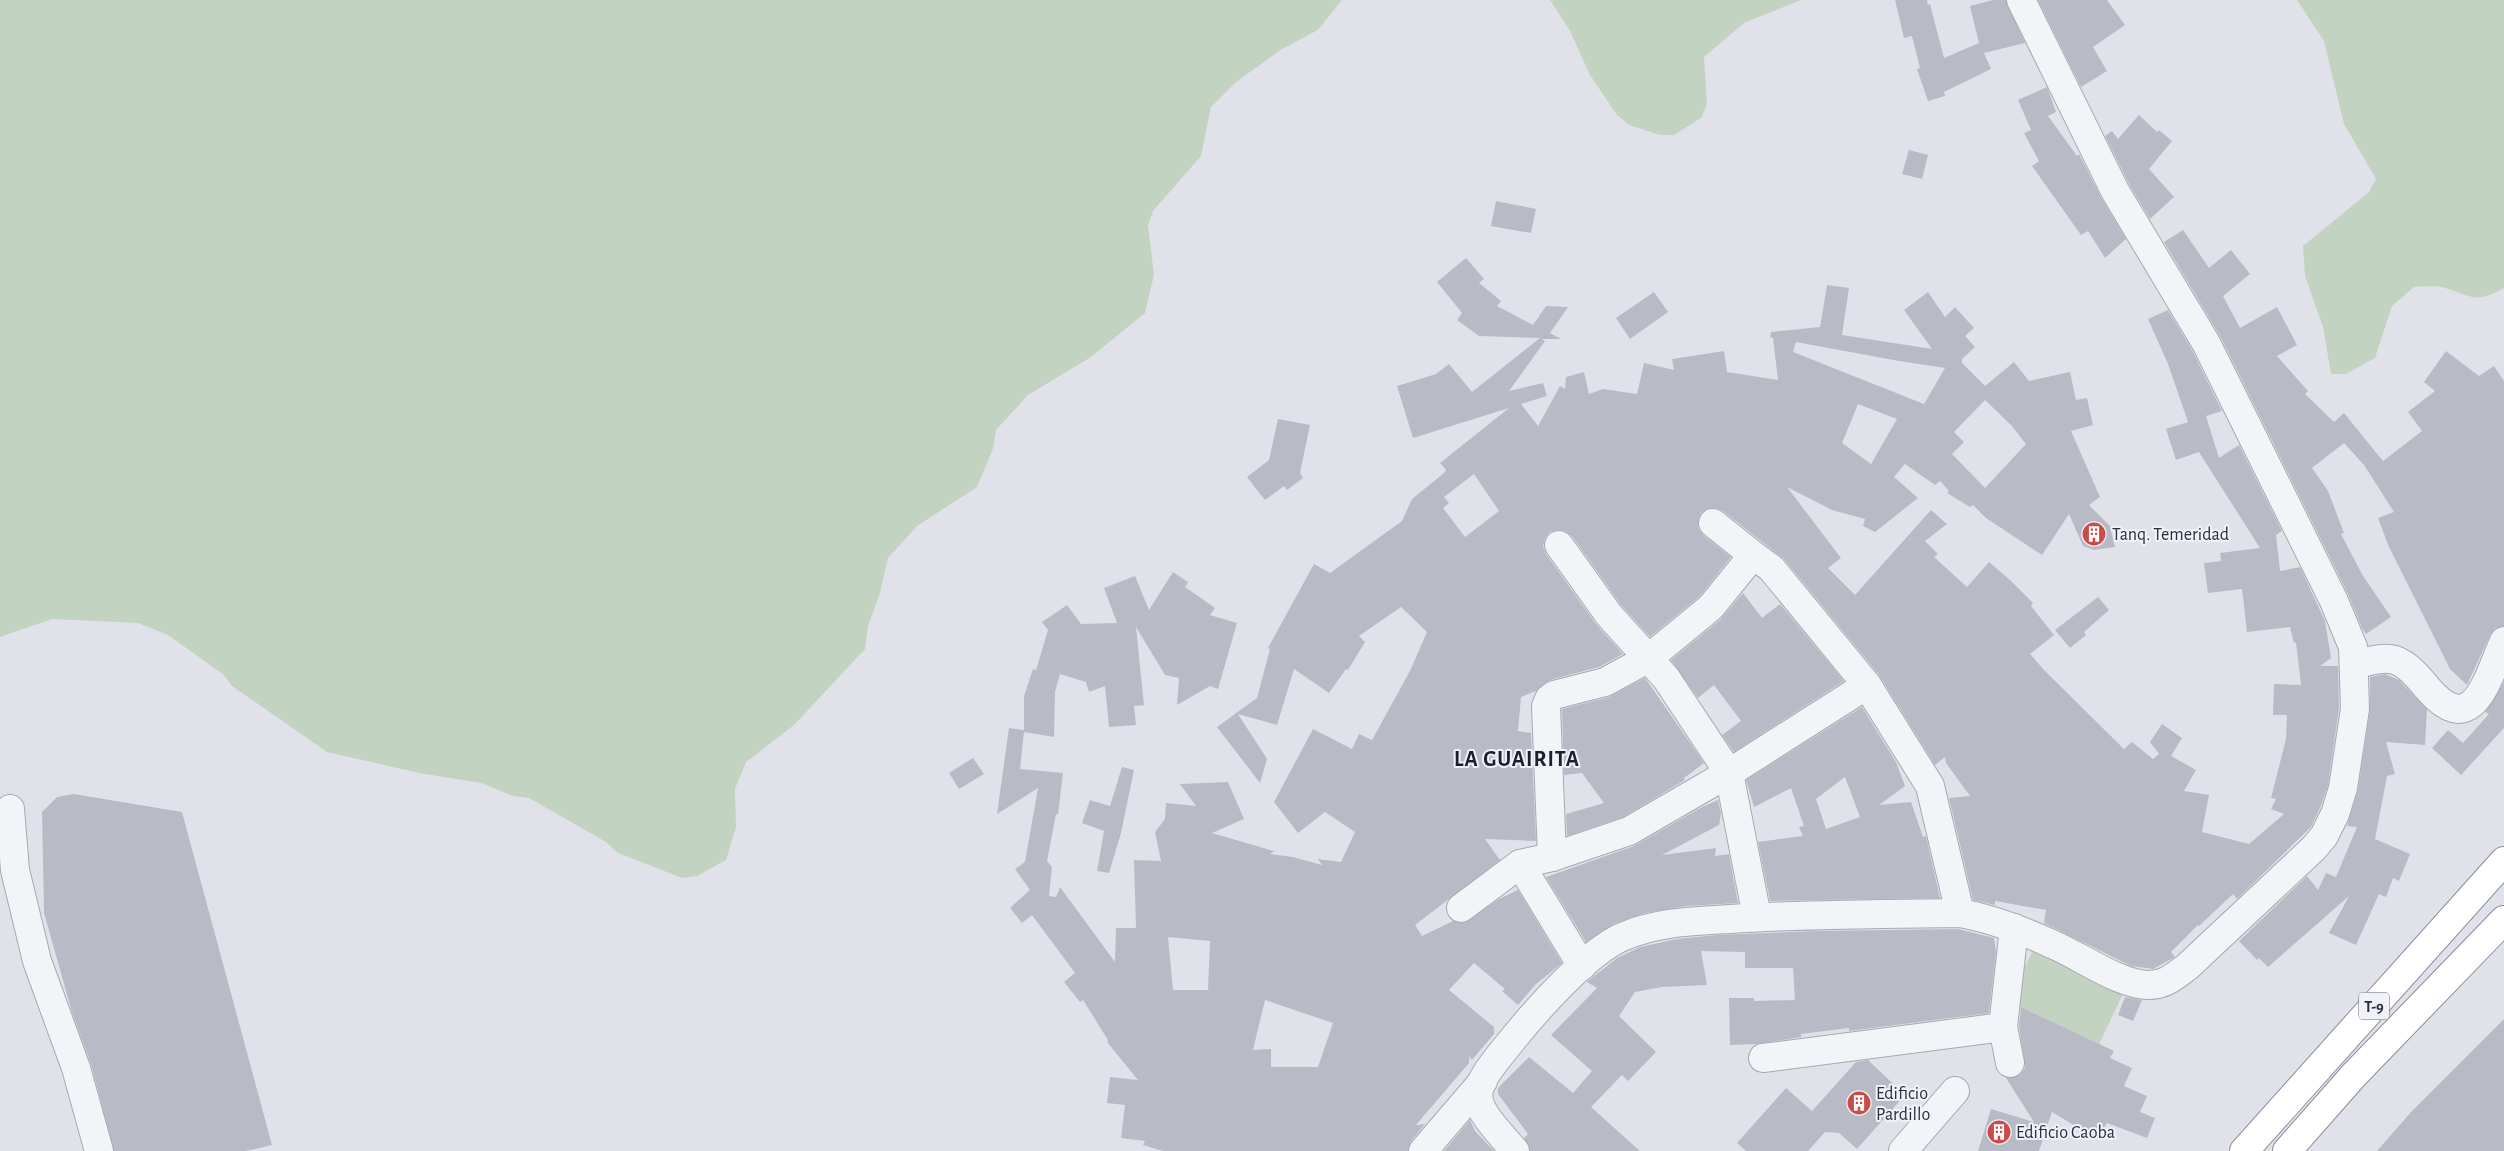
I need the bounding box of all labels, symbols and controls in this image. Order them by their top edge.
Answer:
building icon: Tanq. Temeridad [2081,521,2107,547]
place label: Tanq. Temeridad [2112,526,2229,544]
district label: LA GUAIRITA [1454,748,1580,770]
road number: T-9 [2359,992,2389,1019]
place label: Edificio Pardillo [1876,1085,1930,1124]
building icon: Edificio Pardillo [1846,1090,1872,1116]
building icon: Edificio Caoba [1986,1119,2012,1145]
place label: Edificio Caoba [2016,1124,2115,1142]

